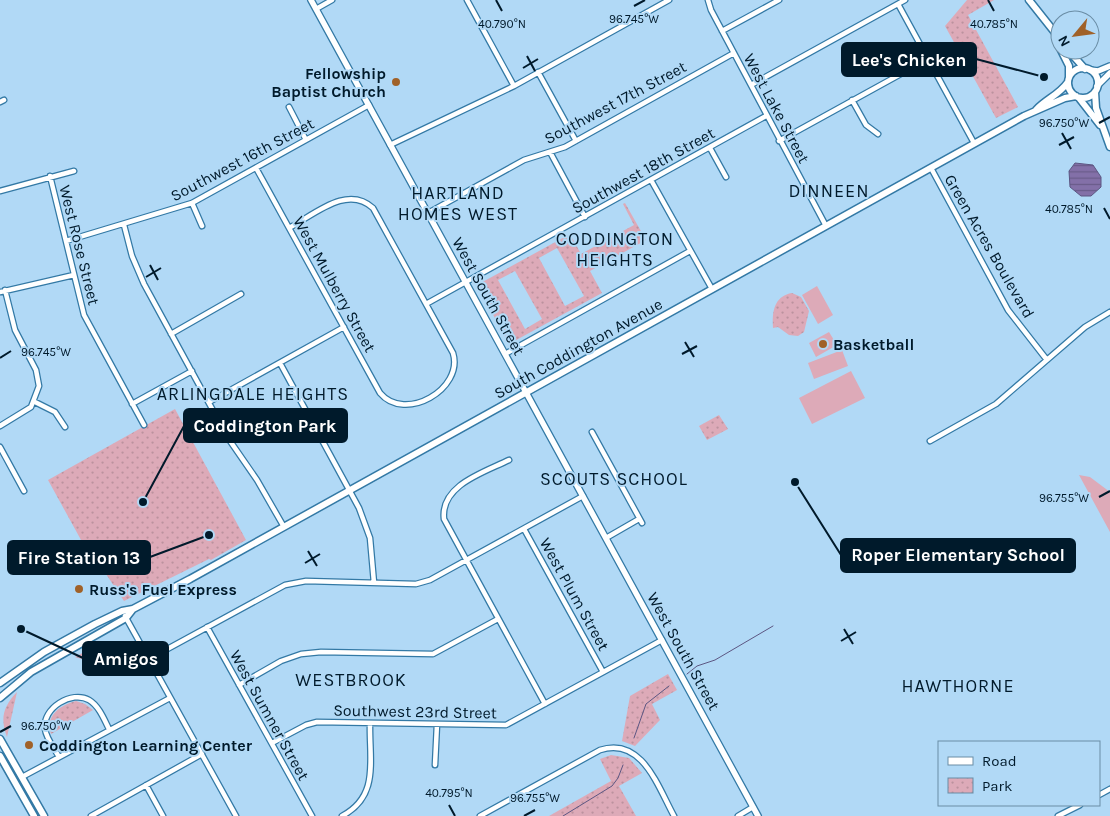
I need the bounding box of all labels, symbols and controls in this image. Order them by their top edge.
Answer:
north arrow [1050,10,1100,60]
text: 96.745°W [609,12,659,26]
text: 40.790°N [478,17,526,31]
text: 40.785°N [970,17,1018,31]
text: N [1054,33,1074,50]
callout: Lee's Chicken [842,43,976,76]
text: Lee's Chicken [852,49,966,71]
street label: West Lake Street [740,50,813,166]
street label: Southwest 17th Street [541,57,689,148]
place label: Fellowship Baptist Church [271,64,386,101]
marker: Fellowship Baptist Church [390,76,402,88]
street label: Southwest 16th Street [167,114,317,205]
text: 96.750°W [1039,116,1089,130]
street label: Southwest 18th Street [569,123,718,218]
street label: Green Acres Boulevard [941,171,1039,322]
district label: DINNEEN [788,180,870,202]
district label: HARTLAND HOMES WEST [398,182,518,225]
street label: West Rose Street [55,183,104,307]
text: 40.785°N [1045,202,1093,216]
street label: West Mulberry Street [289,213,380,355]
district label: CODDINGTON HEIGHTS [556,228,674,271]
street label: West South Street [448,234,529,358]
street label: South Coddington Avenue [491,294,666,403]
place label: Basketball [833,335,914,354]
marker: Basketball [817,338,829,350]
text: 96.745°W [21,345,71,359]
district label: ARLINGDALE HEIGHTS [157,383,349,405]
callout: Coddington Park [184,409,347,442]
text: Coddington Park [193,415,337,437]
district label: SCOUTS SCHOOL [540,468,688,490]
text: 96.755°W [1039,491,1089,505]
street label: West Plum Street [536,535,613,654]
callout: Roper Elementary School [841,539,1075,572]
callout: Fire Station 13 [8,541,150,574]
text: Roper Elementary School [851,544,1065,566]
text: Fire Station 13 [18,547,140,569]
place label: Russ's Fuel Express [89,580,237,599]
marker: Russ's Fuel Express [73,583,85,595]
street label: West South Street [643,589,724,713]
callout: Amigos [83,642,168,675]
street label: West Sumner Street [226,647,313,784]
text: Amigos [94,648,158,670]
district label: WESTBROOK [295,669,407,691]
district label: HAWTHORNE [901,675,1015,697]
street label: Southwest 23rd Street [333,701,497,722]
text: 96.750°W [21,719,71,733]
place label: Coddington Learning Center [39,736,253,755]
marker: Coddington Learning Center [23,739,35,751]
legend [938,741,1100,806]
text: Road [982,752,1017,770]
text: Park [982,777,1012,795]
text: 40.795°N [425,786,473,800]
text: 96.755°W [510,791,560,805]

